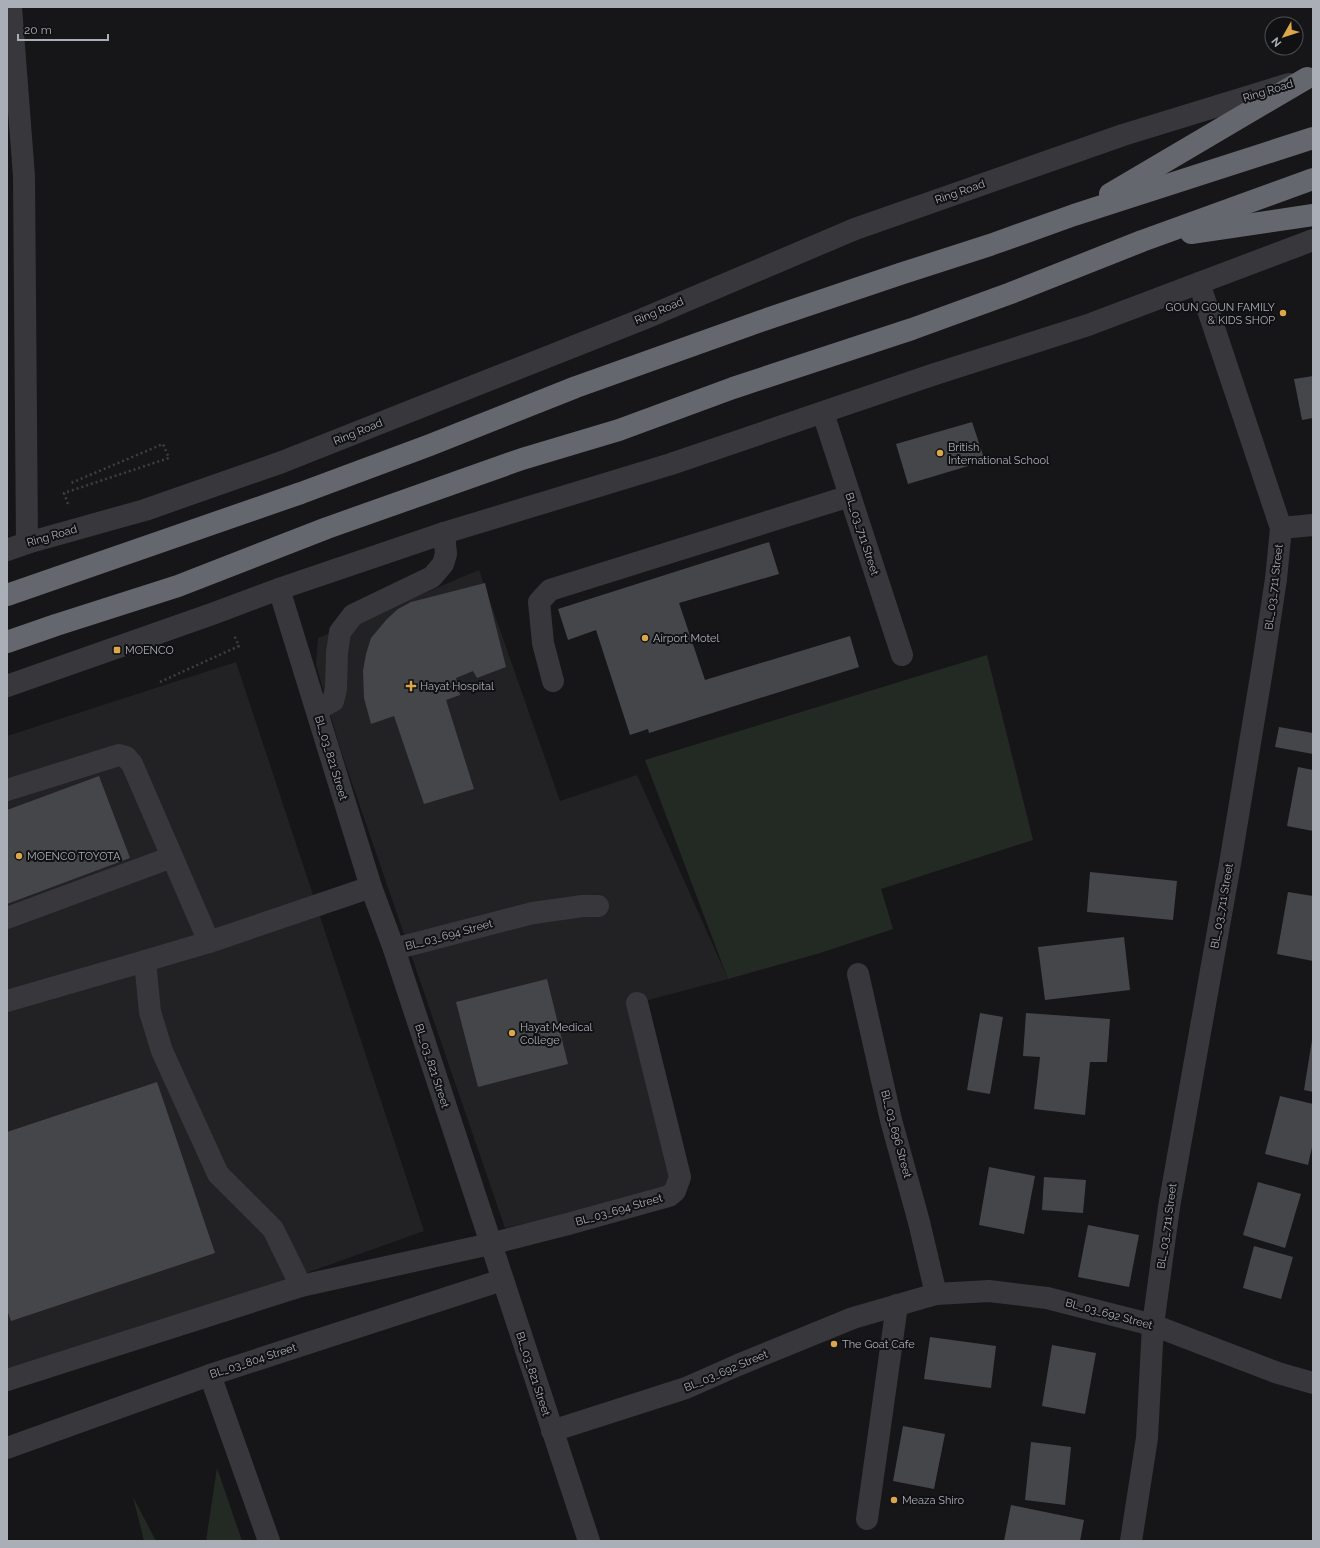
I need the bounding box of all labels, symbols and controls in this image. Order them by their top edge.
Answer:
scale bar [18,16,108,42]
north arrow [1264,16,1304,56]
text: 20 m [24,23,52,37]
text: N [1269,35,1284,49]
street label: Ring Road [1241,77,1295,105]
street label: Ring Road [933,177,987,207]
street label: Ring Road [633,295,686,327]
place label: GOUN GOUN FAMILY & KIDS SHOP [1166,301,1275,327]
marker: GOUN GOUN FAMILY & KIDS SHOP [1278,308,1288,318]
street label: Ring Road [331,416,385,448]
place label: British International School [948,441,1049,467]
marker: British International School [935,448,945,458]
street label: BL_03_711 Street [842,491,882,577]
street label: Ring Road [25,523,79,549]
street label: BL_03_711 Street [1262,543,1286,631]
place label: Airport Motel [653,632,719,645]
marker: Airport Motel [640,633,650,643]
place label: MOENCO [125,644,174,657]
marker: MOENCO [112,645,122,655]
marker: Hayat Hospital [405,680,417,692]
place label: Hayat Hospital [420,680,494,693]
street label: BL_03_821 Street [312,714,350,802]
place label: MOENCO TOYOTA [27,850,121,863]
marker: MOENCO TOYOTA [14,851,24,861]
street label: BL_03_711 Street [1208,862,1236,950]
street label: BL_03_694 Street [404,917,494,953]
place label: Hayat Medical College [520,1021,592,1047]
street label: BL_03_821 Street [412,1022,452,1110]
marker: Hayat Medical College [507,1028,517,1038]
street label: BL_03_696 Street [878,1089,914,1180]
street label: BL_03_711 Street [1155,1182,1179,1270]
street label: BL_03_694 Street [574,1191,664,1229]
street label: BL_03_692 Street [1064,1296,1154,1332]
street label: BL_03_821 Street [513,1330,553,1418]
place label: The Goat Cafe [842,1338,915,1351]
marker: The Goat Cafe [829,1339,839,1349]
street label: BL_03_804 Street [208,1341,298,1381]
street label: BL_03_692 Street [682,1347,770,1395]
place label: Meaza Shiro [902,1494,964,1507]
marker: Meaza Shiro [889,1495,899,1505]

